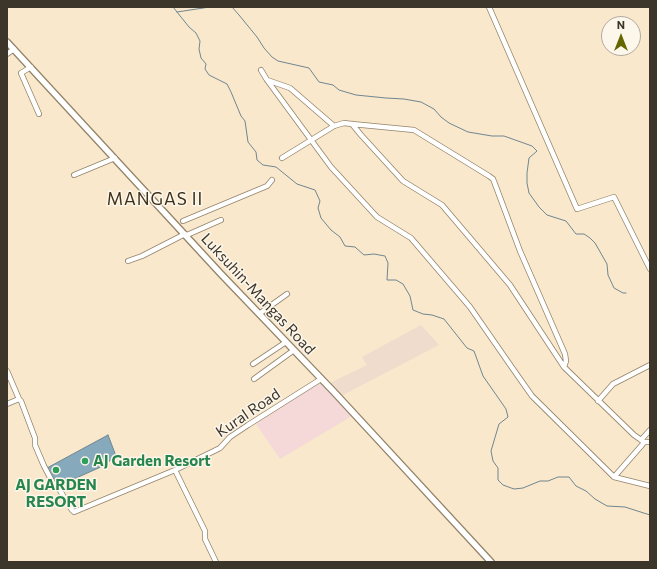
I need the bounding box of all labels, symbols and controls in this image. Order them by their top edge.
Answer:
north arrow [601,16,641,56]
text: N [617,18,625,31]
district label: MANGAS II [107,189,203,209]
street label: Luksuhin-Mangas Road [197,230,319,358]
street label: Kural Road [212,385,284,441]
place label: AJ Garden Resort [93,452,211,470]
marker: AJ Garden Resort [80,456,90,466]
marker: AJ GARDEN RESORT [51,465,61,475]
place label: AJ GARDEN RESORT [15,476,97,511]

